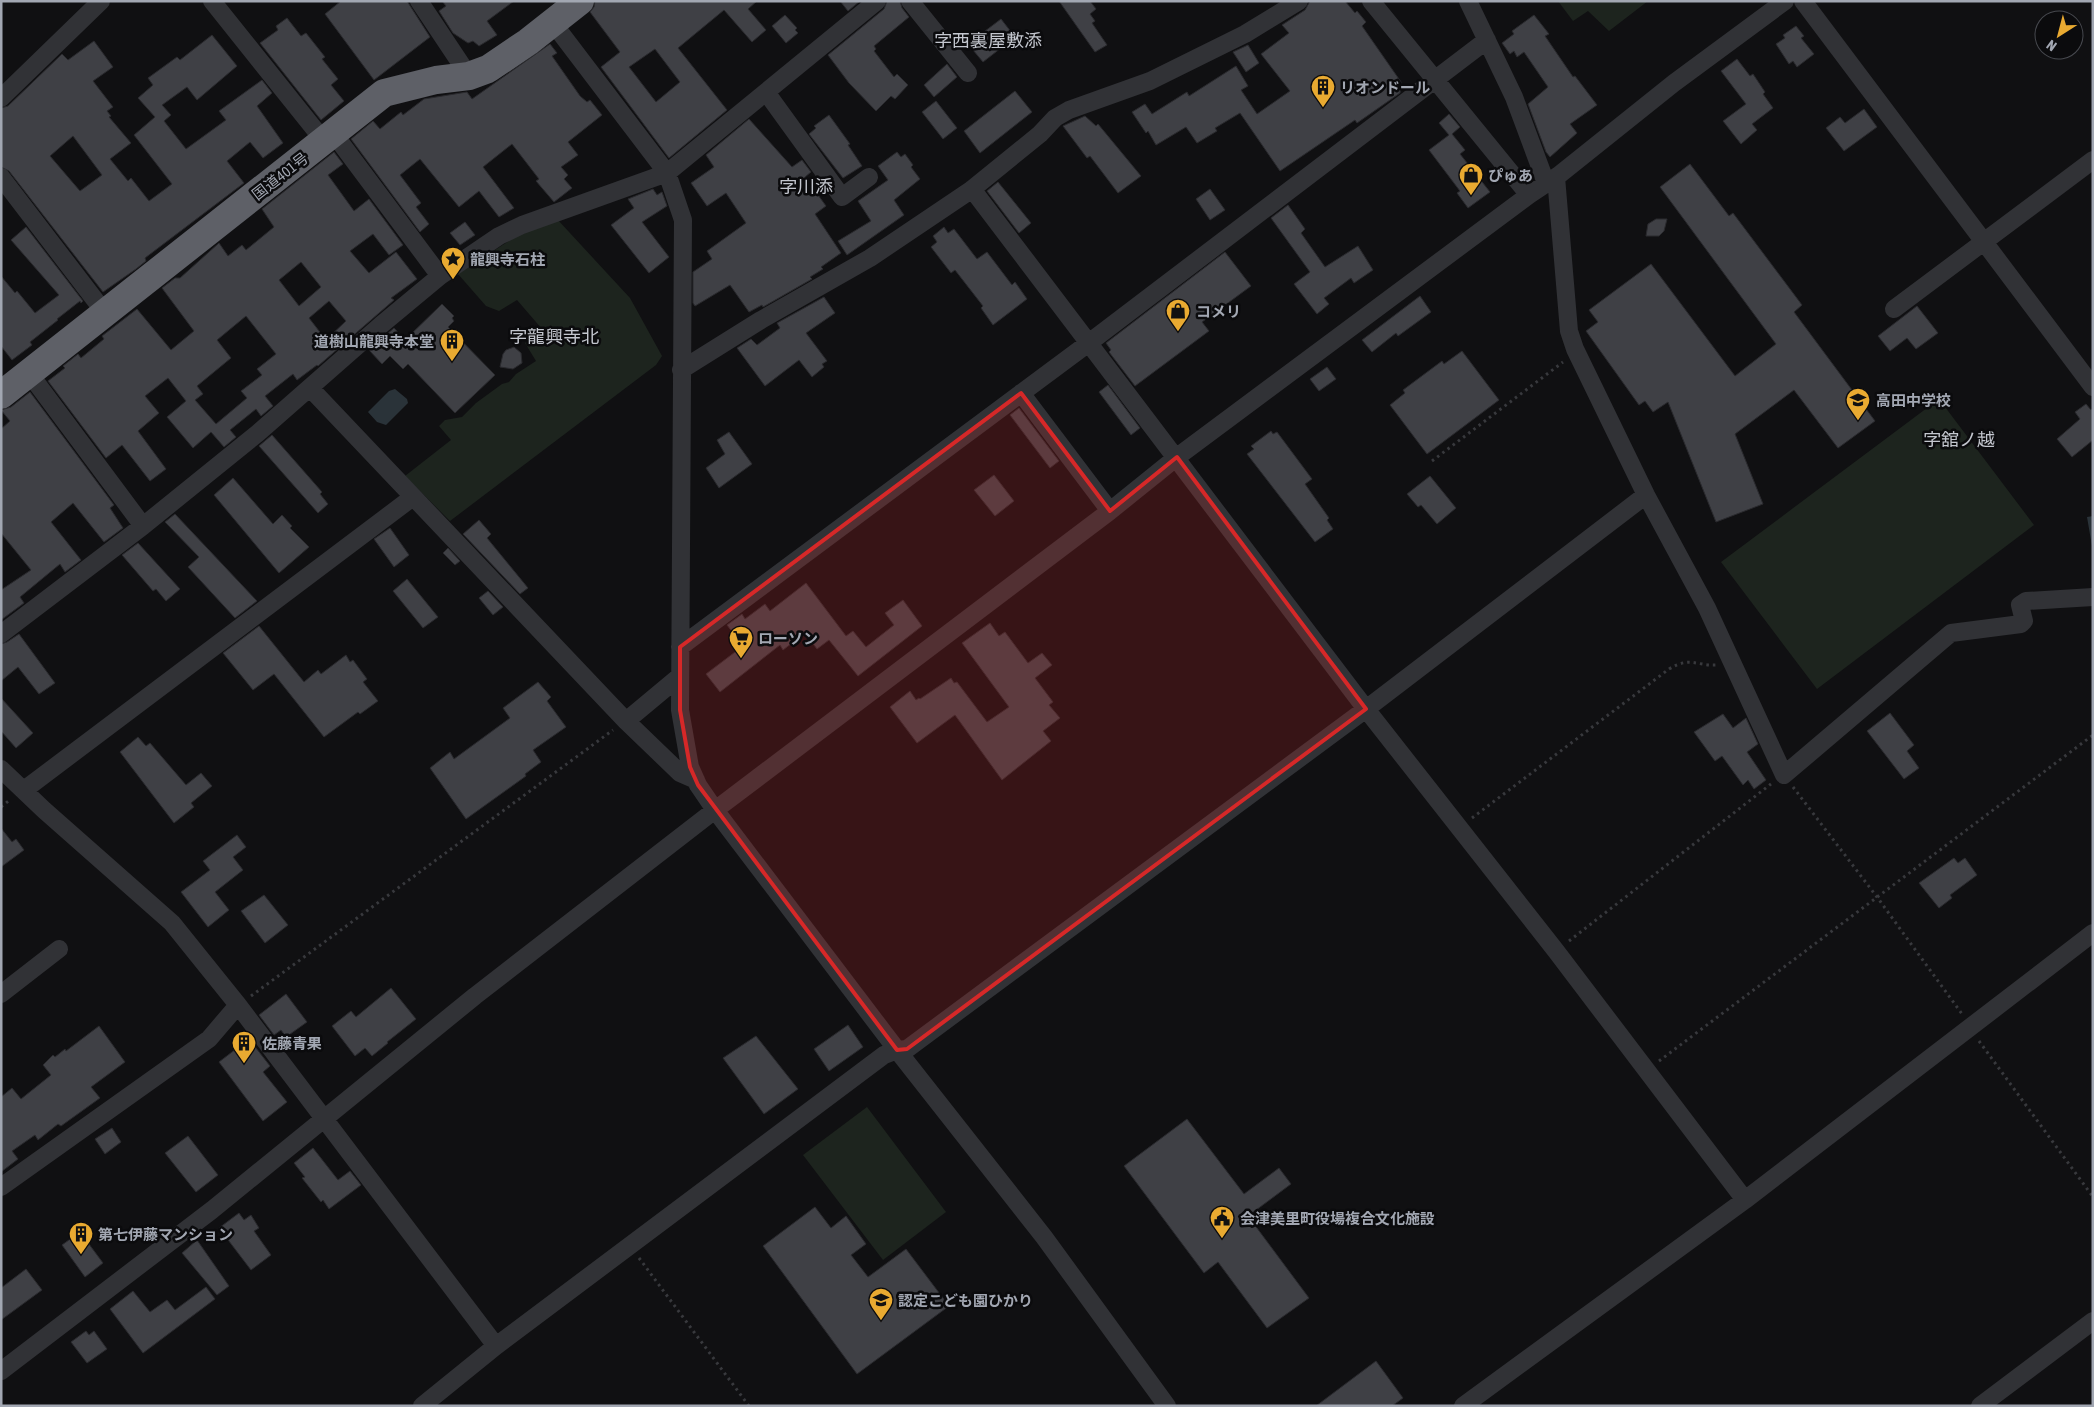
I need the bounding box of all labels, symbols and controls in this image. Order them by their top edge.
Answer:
north arrow [2034,10,2084,60]
district label: 字西裏屋敷添 [934,30,1042,51]
text: N [2043,37,2059,54]
building icon: リオンドール [1310,74,1336,108]
place label: リオンドール [1340,79,1430,96]
street label: 国道401号 [249,149,311,203]
shop icon: ぴゅあ [1458,162,1484,196]
place label: ぴゅあ [1488,167,1533,184]
district label: 字川添 [779,176,833,197]
place icon: 龍興寺石柱 [440,246,466,280]
place label: 龍興寺石柱 [470,251,545,268]
shop icon: コメリ [1165,298,1191,332]
place label: コメリ [1196,303,1241,320]
district label: 字龍興寺北 [509,326,599,347]
building icon: 道樹山龍興寺本堂 [439,328,465,362]
place label: 道樹山龍興寺本堂 [314,333,434,350]
school or university icon: 高田中学校 [1845,387,1871,421]
place label: 高田中学校 [1876,392,1951,409]
district label: 字舘ノ越 [1923,429,1995,450]
supermarket icon: ローソン [728,625,754,659]
place label: ローソン [758,630,818,647]
building icon: 佐藤青果 [231,1030,257,1064]
place label: 佐藤青果 [262,1035,322,1052]
public building icon: 会津美里町役場複合文化施設 [1209,1205,1235,1239]
place label: 会津美里町役場複合文化施設 [1240,1210,1435,1227]
building icon: 第七伊藤マンション [68,1221,94,1255]
place label: 第七伊藤マンション [98,1226,233,1243]
school or university icon: 認定こども園ひかり [868,1287,894,1321]
place label: 認定こども園ひかり [898,1292,1033,1309]

